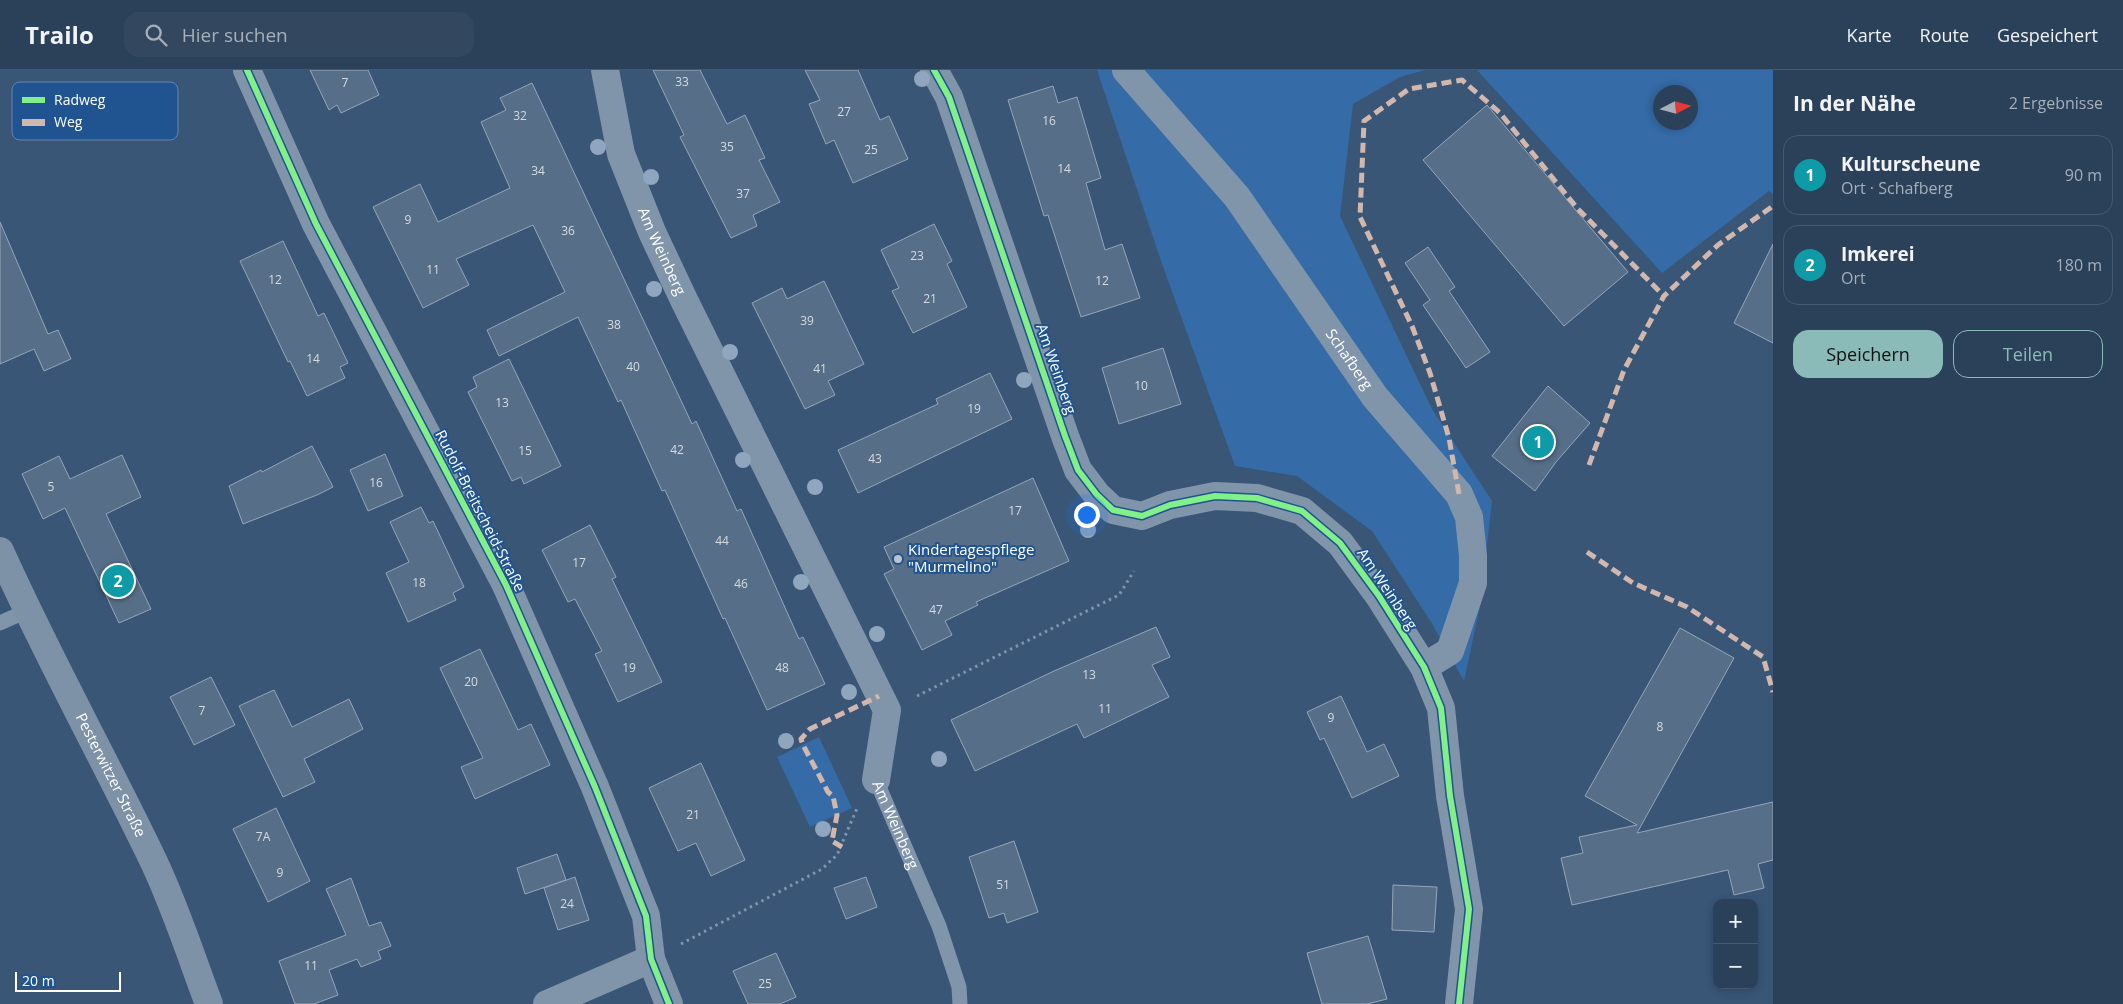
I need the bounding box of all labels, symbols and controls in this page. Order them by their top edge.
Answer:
search box [124,12,474,57]
text: Trailo [25,18,94,51]
icon: search [142,21,170,49]
text: Hier suchen [182,22,288,48]
text: Karte [1847,23,1892,47]
text: Route [1920,23,1969,47]
text: Gespeichert [1997,23,2098,47]
house number: 33 [675,73,689,90]
house number: 7 [342,74,349,91]
legend [12,82,178,140]
north arrow [1653,85,1698,130]
text: In der Nähe [1793,89,1916,117]
text: Radweg [54,90,106,109]
text: 2 Ergebnisse [2009,92,2103,114]
house number: 27 [837,103,851,120]
house number: 32 [513,107,527,124]
text: Weg [54,112,83,131]
house number: 16 [1042,112,1056,129]
house number: 35 [720,138,734,155]
house number: 25 [864,141,878,158]
text: Kulturscheune [1841,151,1980,177]
house number: 14 [1057,160,1071,177]
house number: 34 [531,162,545,179]
text: 1 [1805,164,1815,186]
text: 90 m [2065,164,2102,186]
text: Ort · Schafberg [1841,177,1953,199]
house number: 37 [736,185,750,202]
street label: Am Weinberg [634,204,691,298]
house number: 9 [405,211,412,228]
house number: 36 [561,222,575,239]
text: Imkerei [1841,241,1915,267]
house number: 23 [910,247,924,264]
text: 2 [1805,254,1815,276]
text: 180 m [2056,254,2102,276]
house number: 11 [426,261,440,278]
text: Ort [1841,267,1866,289]
house number: 12 [268,271,282,288]
house number: 12 [1095,272,1109,289]
house number: 21 [923,290,937,307]
house number: 39 [800,312,814,329]
house number: 38 [607,316,621,333]
street label: Am Weinberg [1032,321,1082,417]
street label: Schafberg [1322,324,1378,393]
button: Speichern [1793,330,1943,378]
button: Teilen [1953,330,2103,378]
house number: 14 [306,350,320,367]
house number: 40 [626,358,640,375]
house number: 41 [813,360,827,377]
house number: 10 [1134,377,1148,394]
house number: 13 [495,394,509,411]
house number: 19 [967,400,981,417]
pin: 1 [1522,423,1554,461]
street label: Rudolf-Breitscheid-Straße [431,426,530,595]
house number: 42 [670,441,684,458]
house number: 15 [518,442,532,459]
house number: 43 [868,450,882,467]
house number: 16 [369,474,383,491]
house number: 5 [48,478,55,495]
house number: 17 [1008,502,1022,519]
your location [1074,502,1100,528]
house number: 44 [715,532,729,549]
place label: Kindertagespflege "Murmelino" [908,539,1034,576]
street label: Am Weinberg [1353,544,1423,633]
marker: Kindertagespflege "Murmelino" [892,553,904,565]
house number: 17 [572,554,586,571]
pin: 2 [102,562,134,600]
house number: 18 [412,574,426,591]
house number: 46 [734,575,748,592]
house number: 47 [929,601,943,618]
house number: 19 [622,659,636,676]
house number: 48 [775,659,789,676]
house number: 13 [1082,666,1096,683]
house number: 20 [464,673,478,690]
house number: 11 [1098,700,1112,717]
house number: 7 [199,702,206,719]
street label: Pesterwitzer Straße [72,709,151,840]
house number: 9 [1328,709,1335,726]
house number: 8 [1657,718,1664,735]
street label: Am Weinberg [868,777,924,872]
house number: 21 [686,806,700,823]
house number: 7A [256,828,271,845]
house number: 9 [277,864,284,881]
house number: 51 [996,876,1010,893]
house number: 24 [560,895,574,912]
map controls [1713,899,1758,989]
button: + [1713,899,1758,944]
button: − [1713,944,1758,989]
house number: 11 [304,957,318,974]
scale bar [15,969,121,992]
text: 20 m [22,971,55,990]
house number: 25 [758,975,772,992]

